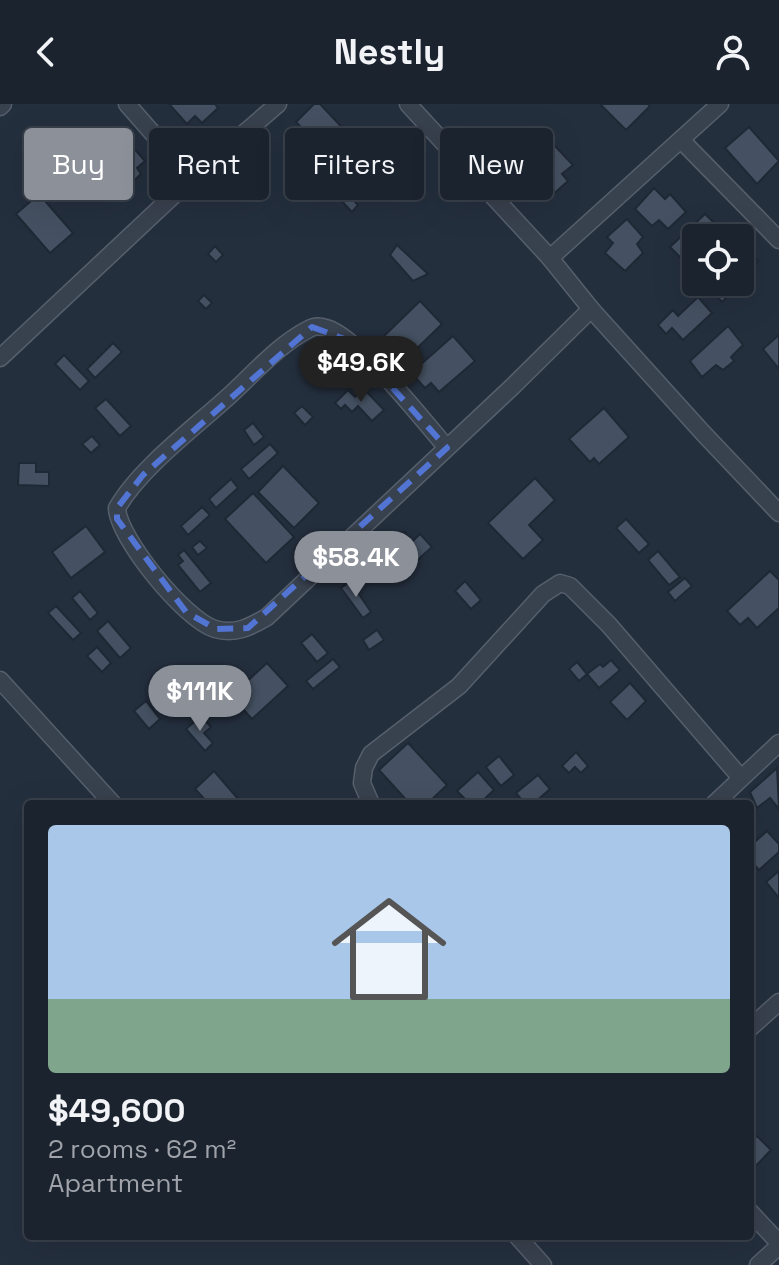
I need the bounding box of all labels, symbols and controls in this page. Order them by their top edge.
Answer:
text: Nestly [334,29,445,75]
icon: back [24,30,68,74]
icon: person [711,30,755,74]
chip: Buy [24,128,133,200]
chip: Rent [149,128,269,200]
chip: Filters [285,128,424,200]
chip: New [440,128,553,200]
map controls [682,224,754,296]
button: locate [682,224,754,296]
pin: $49.6K [296,336,426,404]
text: $49.6K [317,345,405,379]
pin: $58.4K [291,531,421,599]
text: $58.4K [312,540,400,574]
pin: $111K [144,665,256,733]
text: $111K [166,674,234,708]
icon: home [317,877,461,1021]
text: $49,600 [48,1089,186,1132]
text: 2 rooms · 62 m² [48,1132,236,1166]
text: Apartment [48,1166,183,1200]

